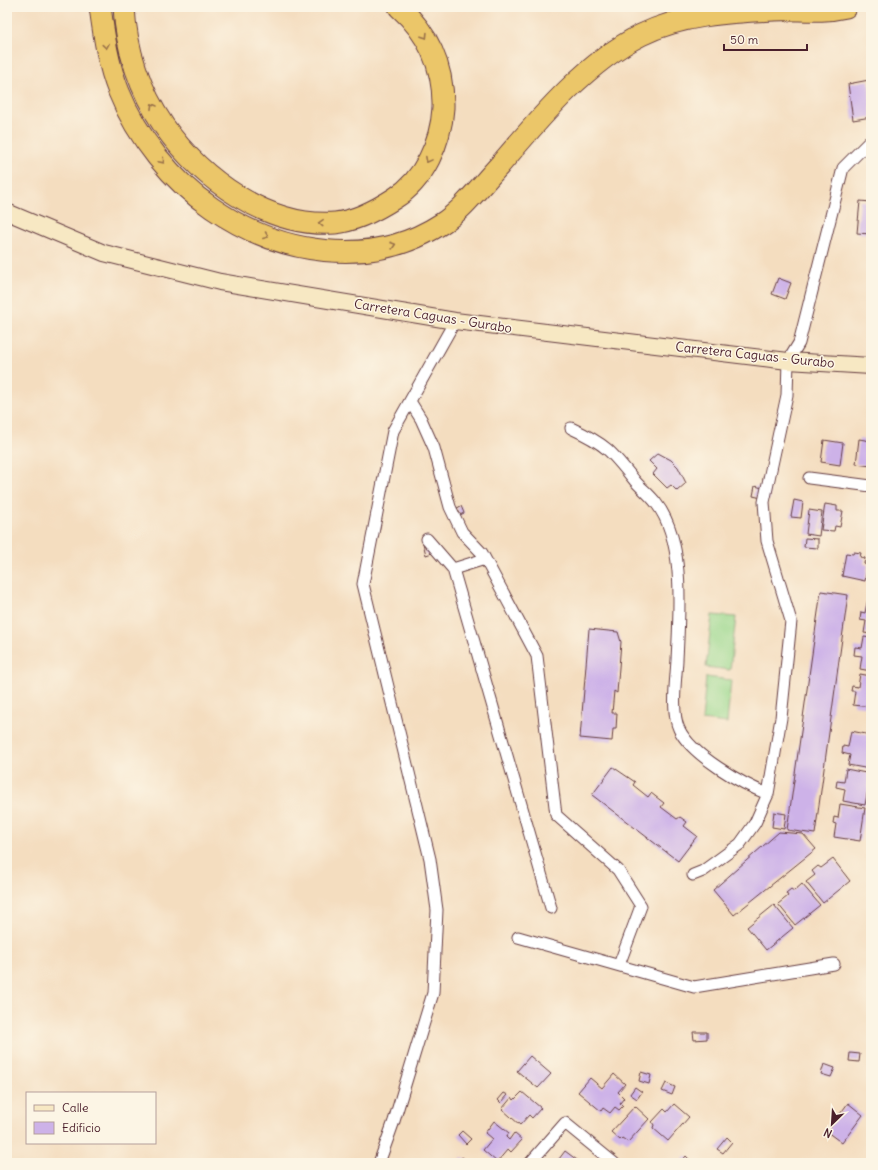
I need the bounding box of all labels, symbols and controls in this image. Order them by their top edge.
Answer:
scale bar [724,26,807,52]
one-way arrow [420,32,427,39]
text: 50 m [730,32,759,47]
one-way arrow [101,42,110,49]
one-way arrow [150,103,157,110]
one-way arrow [158,156,165,164]
one-way arrow [425,156,432,163]
one-way arrow [318,218,324,227]
one-way arrow [263,232,270,240]
one-way arrow [390,241,397,250]
street label: Carretera Caguas - Gurabo [353,295,513,337]
street label: Carretera Caguas - Gurabo [675,338,835,372]
legend [26,1092,156,1144]
text: Calle [62,1100,89,1115]
north arrow [812,1104,852,1144]
text: Edificio [62,1120,101,1135]
text: N [821,1125,834,1141]

